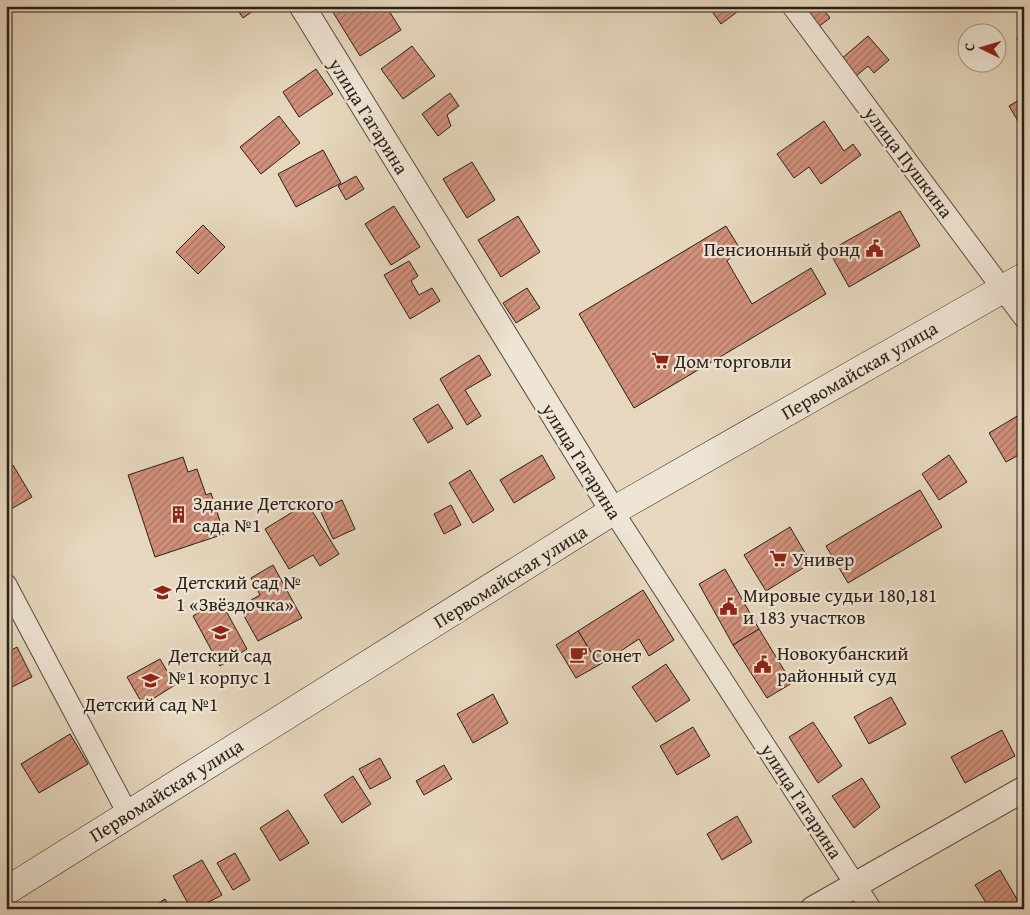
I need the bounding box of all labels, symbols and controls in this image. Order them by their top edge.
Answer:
north arrow [958,22,1008,72]
text: С [959,42,979,52]
street label: улица Гагарина [322,52,416,180]
street label: улица Пушкина [857,100,960,224]
place label: Пенсионный фонд [704,235,860,263]
public building icon: Пенсионный фонд [864,239,884,259]
street label: Первомайская улица [775,314,943,426]
place label: Дом торговли [673,347,791,375]
supermarket icon: Дом торговли [650,351,670,371]
street label: улица Гагарина [535,397,629,525]
place label: Здание Детского сада №1 [193,489,334,539]
building icon: Здание Детского сада №1 [169,504,189,524]
street label: Первомайская улица [428,517,592,635]
place label: Универ [792,545,854,573]
supermarket icon: Универ [768,549,788,569]
place label: Детский сад № 1 «Звёздочка» [175,568,301,618]
place label: Мировые судьи 180,181 и 183 участков [743,581,937,631]
school or university icon: Детский сад № 1 «Звёздочка» [152,583,172,603]
public building icon: Мировые судьи 180,181 и 183 участков [719,596,739,616]
school or university icon: Детский сад №1 корпус 1 [210,622,230,642]
place label: Новокубанский районный суд [777,639,909,689]
place label: Детский сад №1 корпус 1 [167,641,272,691]
place label: Сонет [592,641,642,669]
cafe icon: Сонет [568,645,588,665]
public building icon: Новокубанский районный суд [753,654,773,674]
school or university icon: Детский сад №1 [141,671,161,691]
place label: Детский сад №1 [83,690,218,718]
street label: Первомайская улица [84,731,248,849]
street label: улица Гагарина [754,737,850,864]

